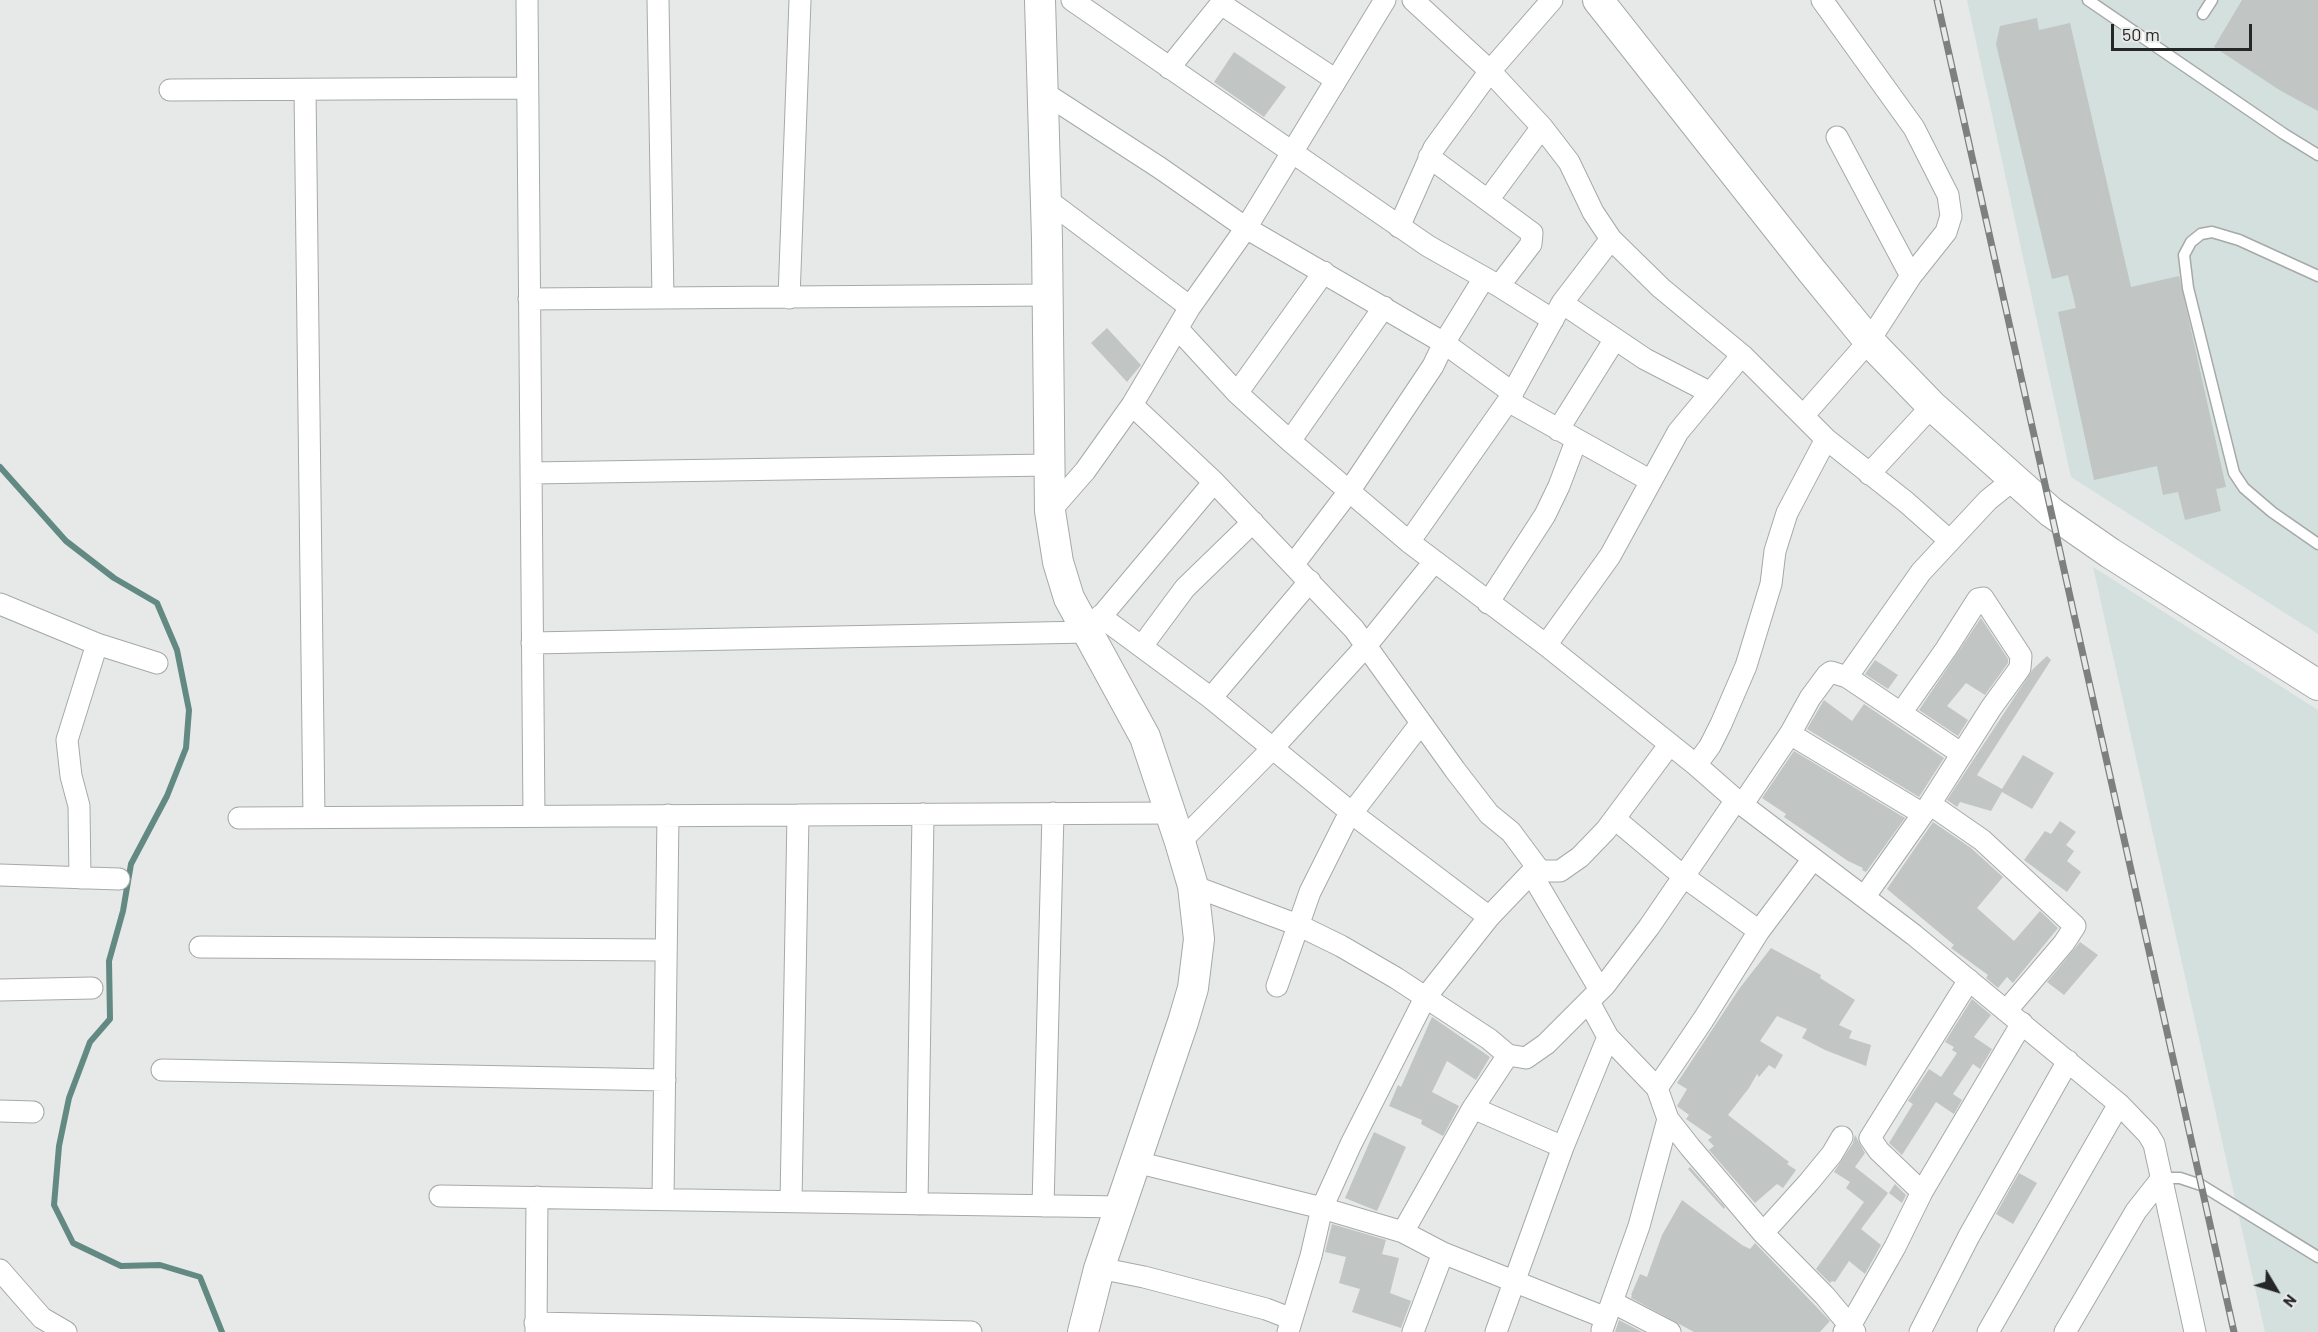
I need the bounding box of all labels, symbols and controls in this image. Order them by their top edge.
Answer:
scale bar [2114,12,2255,50]
text: 50 m [2122,23,2160,45]
north arrow [2246,1260,2306,1320]
text: N [2280,1291,2301,1311]

